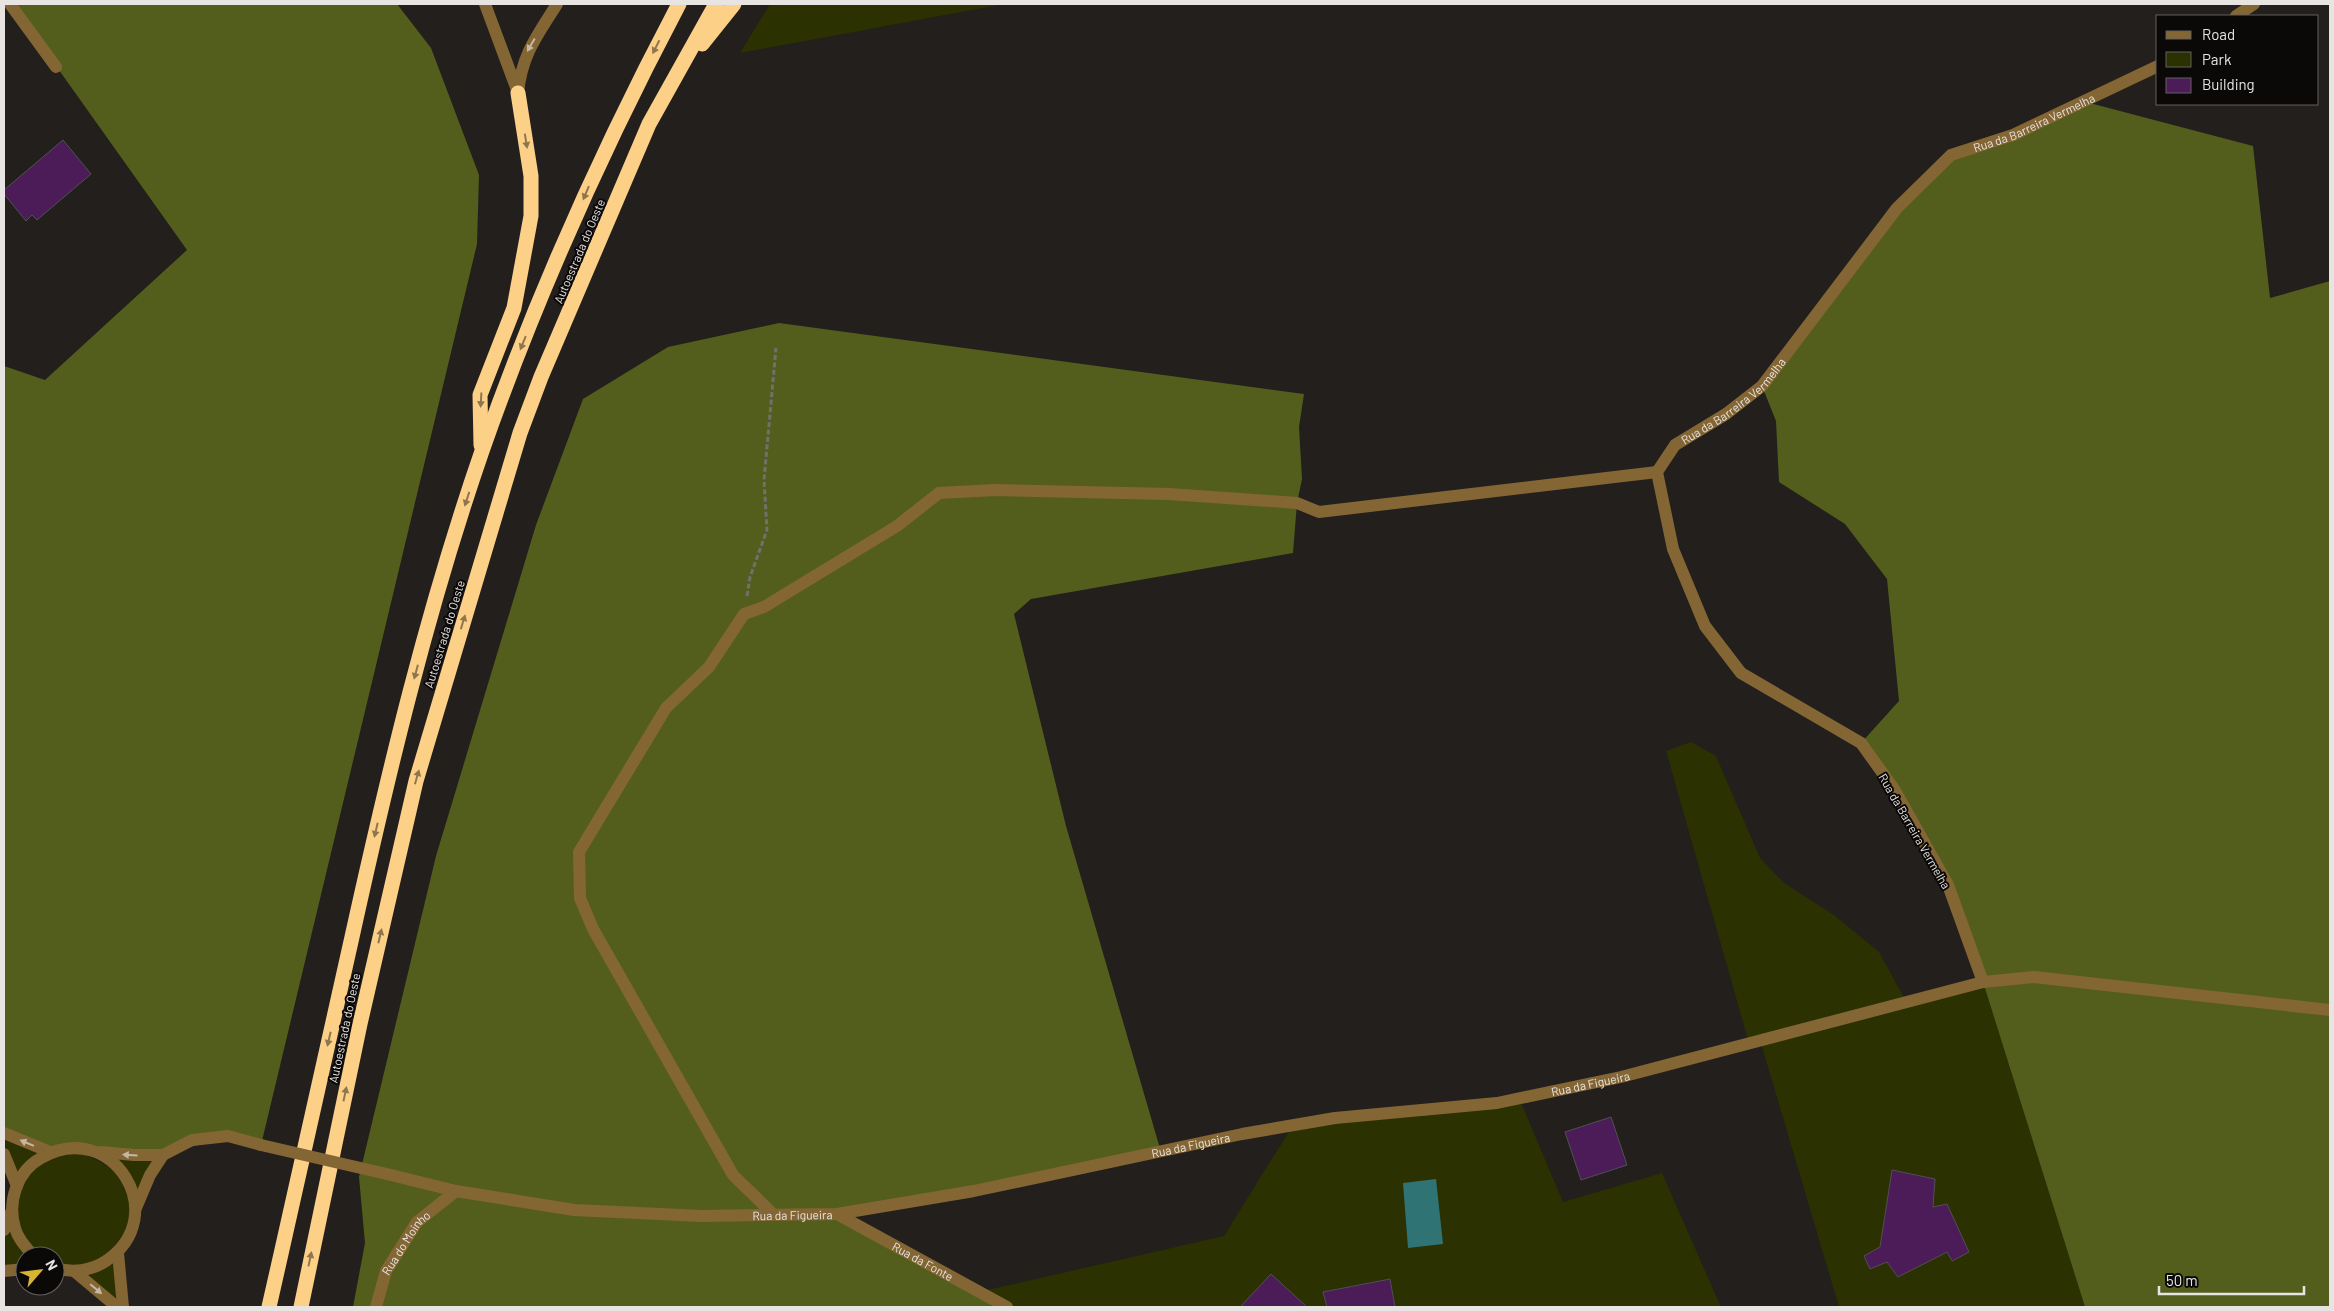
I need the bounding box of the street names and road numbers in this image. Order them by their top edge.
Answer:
street label: Rua da Barreira Vermelha [1971,90,2097,154]
street label: Autoestrada do Oeste [551,197,607,305]
street label: Rua da Barreira Vermelha [1678,355,1788,447]
street label: Autoestrada do Oeste [421,578,467,690]
street label: Rua da Barreira Vermelha [1876,771,1954,891]
street label: Autoestrada do Oeste [326,972,362,1084]
street label: Rua da Figueira [1550,1068,1631,1098]
street label: Rua da Figueira [1150,1130,1231,1160]
street label: Rua da Figueira [752,1207,833,1222]
street label: Rua do Moinho [378,1208,433,1277]
street label: Rua da Fonte [890,1239,956,1283]

